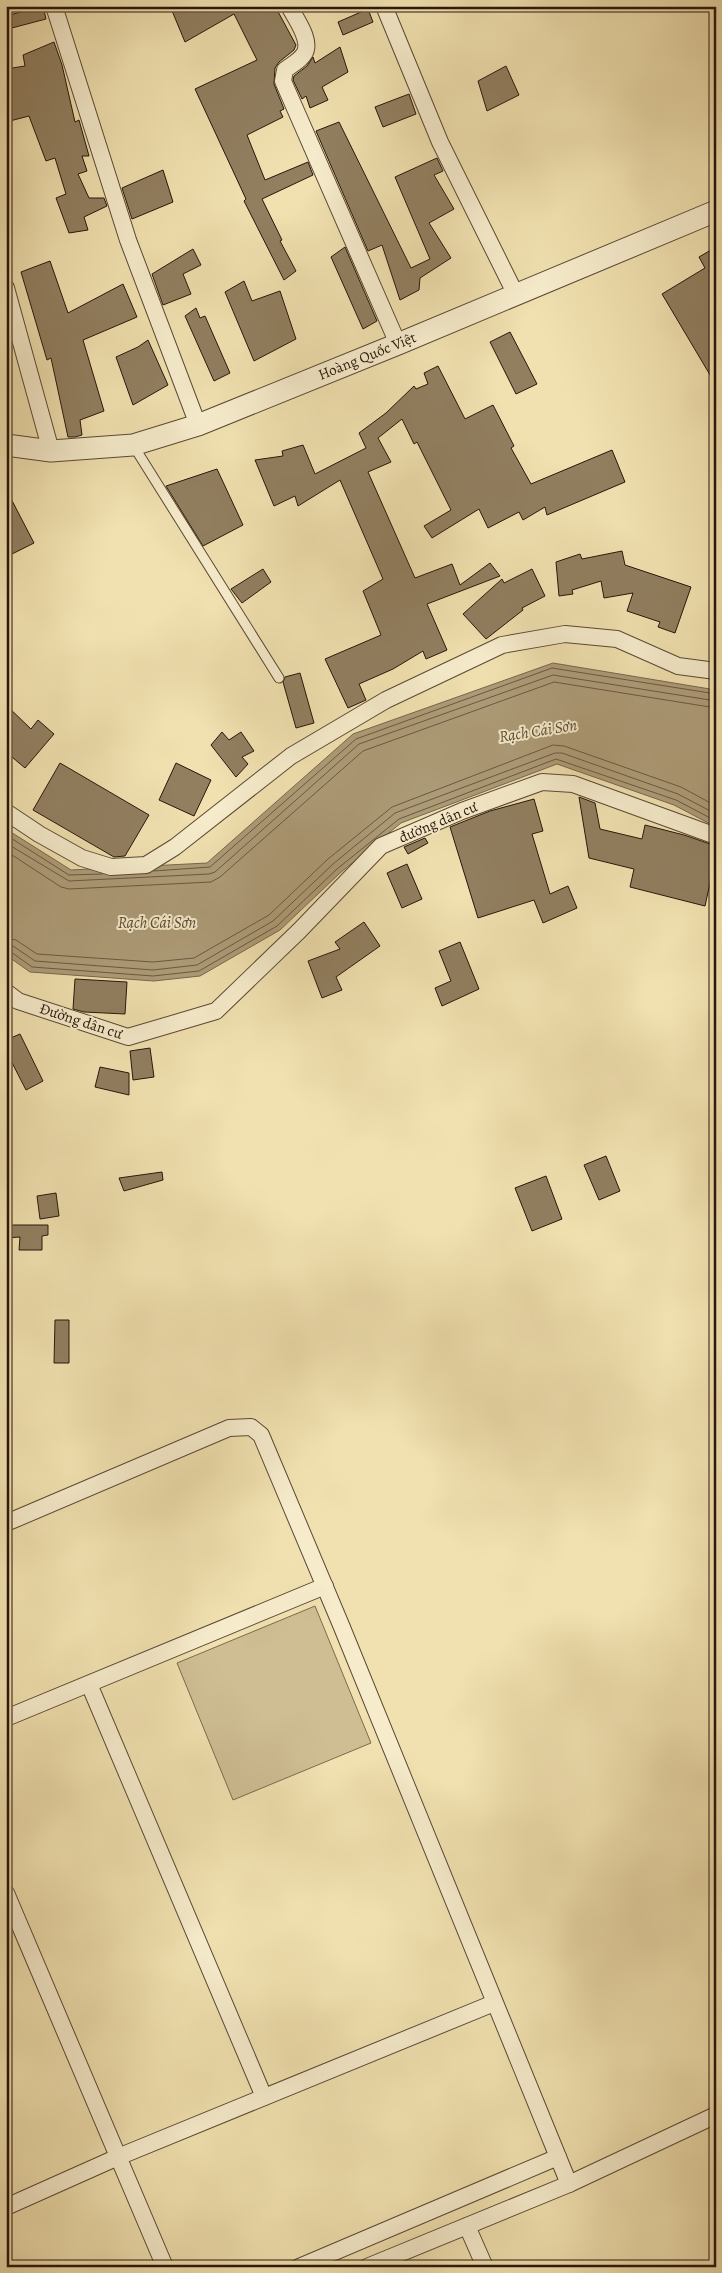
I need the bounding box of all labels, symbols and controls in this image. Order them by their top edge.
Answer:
street label: Hoàng Quốc Việt [315,327,419,385]
water label: Rạch Cái Sơn [497,714,579,748]
street label: đường dân cư [396,796,481,848]
water label: Rạch Cái Sơn [118,912,196,934]
street label: Đường dân cư [37,998,126,1044]

